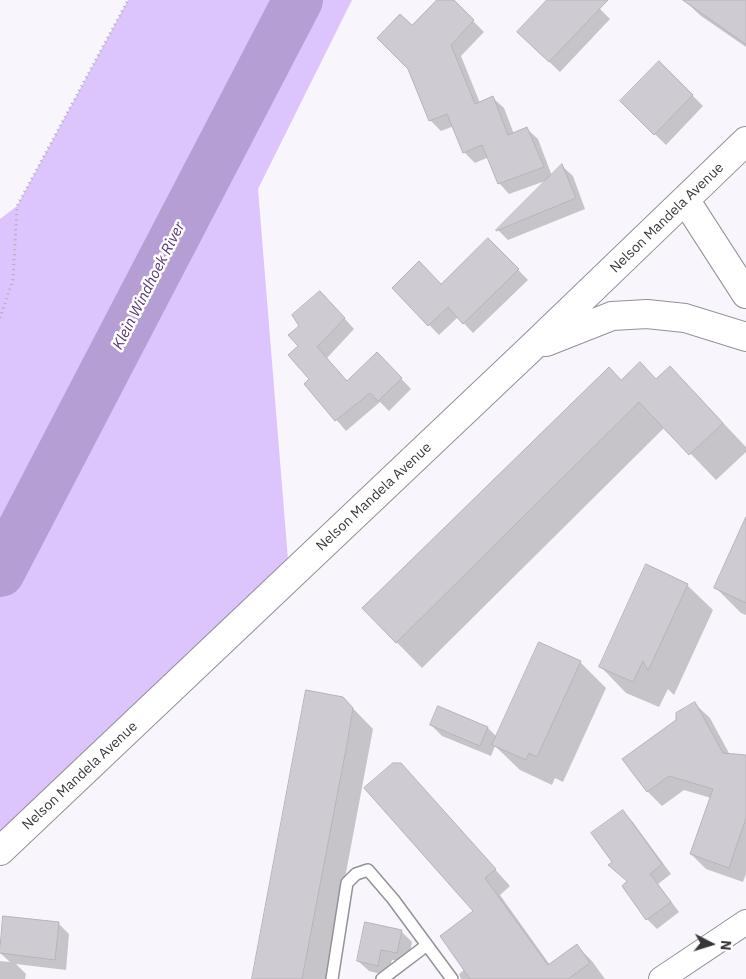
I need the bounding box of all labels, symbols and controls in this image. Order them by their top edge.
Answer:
street label: Nelson Mandela Avenue [607,159,727,277]
water label: Klein Windhoek River [109,219,189,353]
street label: Nelson Mandela Avenue [313,439,435,555]
street label: Nelson Mandela Avenue [19,718,141,834]
north arrow [686,919,736,969]
text: N [717,939,735,951]

